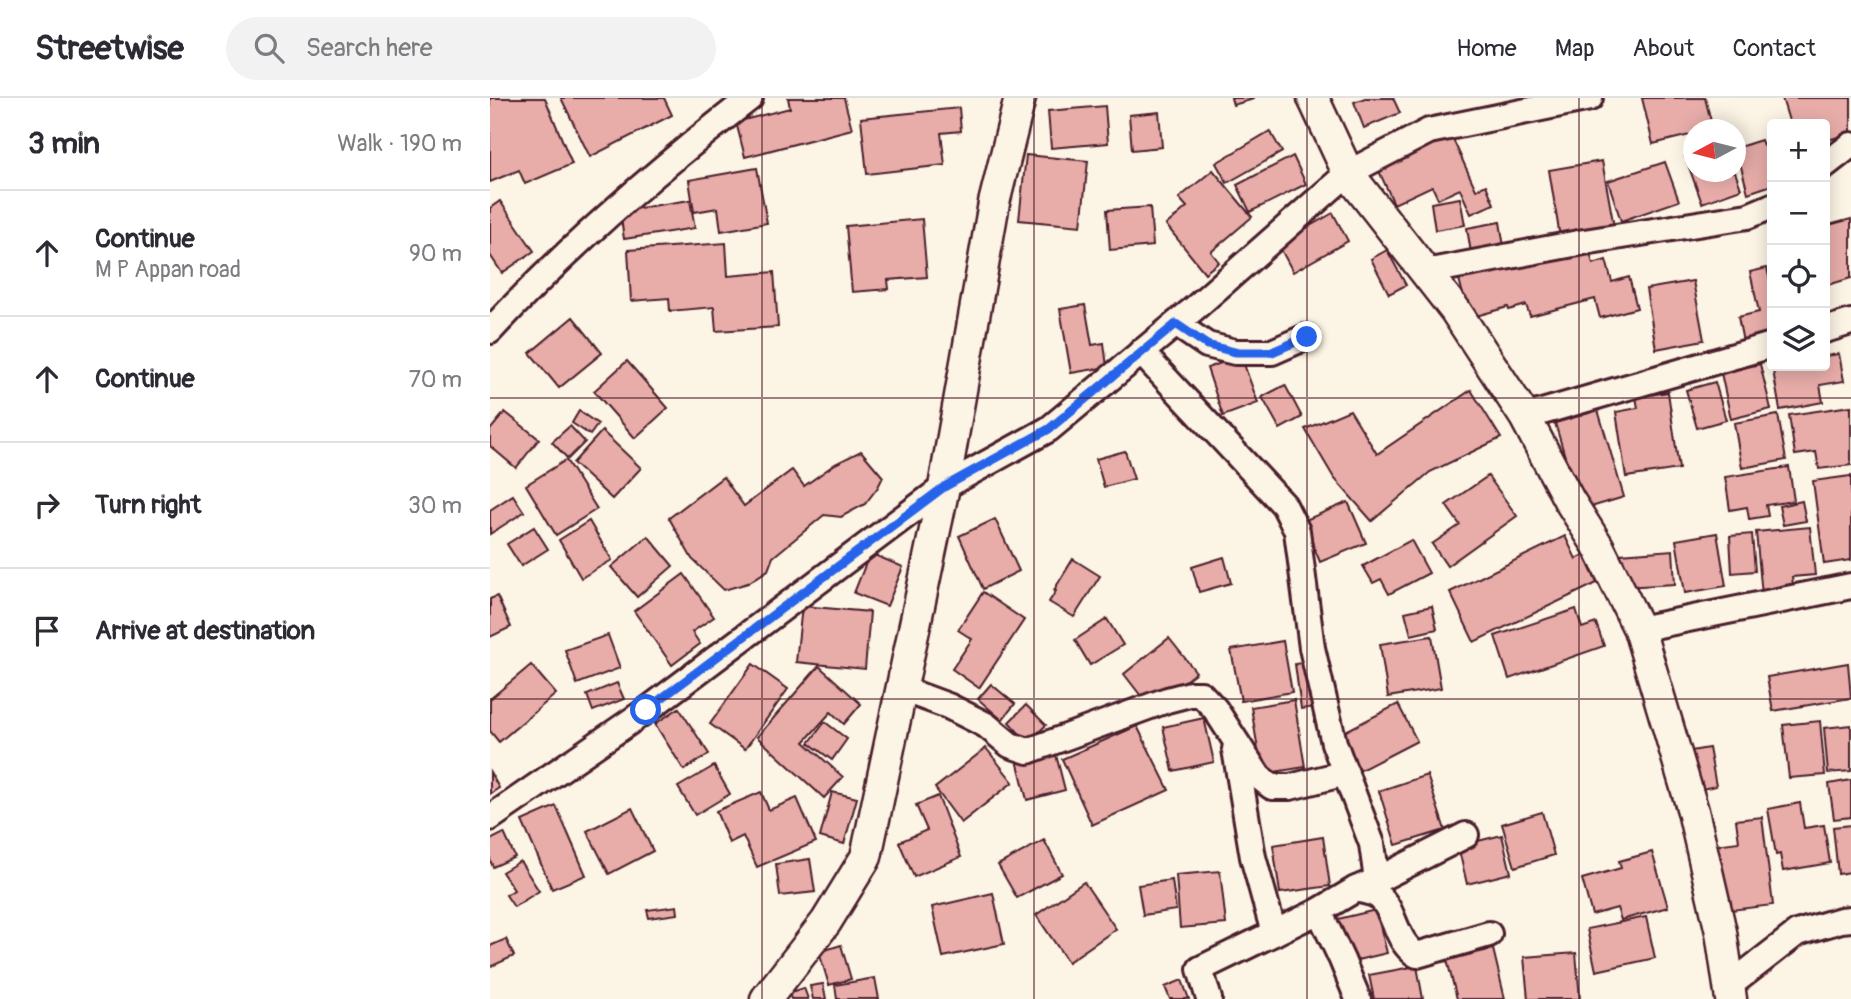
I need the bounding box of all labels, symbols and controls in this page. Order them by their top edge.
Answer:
search box [226,17,716,80]
text: Streetwise [35,28,184,69]
icon: search [250,29,288,67]
text: Search here [306,32,433,64]
text: Home [1456,34,1517,63]
text: Map [1555,34,1595,63]
text: About [1633,34,1695,63]
text: Contact [1733,34,1816,63]
north arrow [1683,119,1746,182]
map controls [1767,119,1830,371]
button: + [1767,119,1830,182]
text: 3 min [28,125,100,162]
text: Walk · 190 m [337,129,462,158]
button: − [1767,182,1830,245]
text: Continue [95,223,195,255]
icon: ahead [28,234,66,272]
text: 90 m [409,239,462,268]
button: locate [1767,245,1830,308]
text: M P Appan road [95,255,241,284]
button: layers [1767,308,1830,371]
route end [1291,321,1322,352]
icon: ahead [28,360,66,398]
text: Continue [95,363,195,395]
text: 70 m [409,365,462,394]
icon: right [28,486,66,524]
text: Turn right [95,489,201,521]
text: 30 m [408,491,462,520]
icon: arrive [28,612,66,650]
text: Arrive at destination [95,615,315,647]
route start [630,694,661,725]

